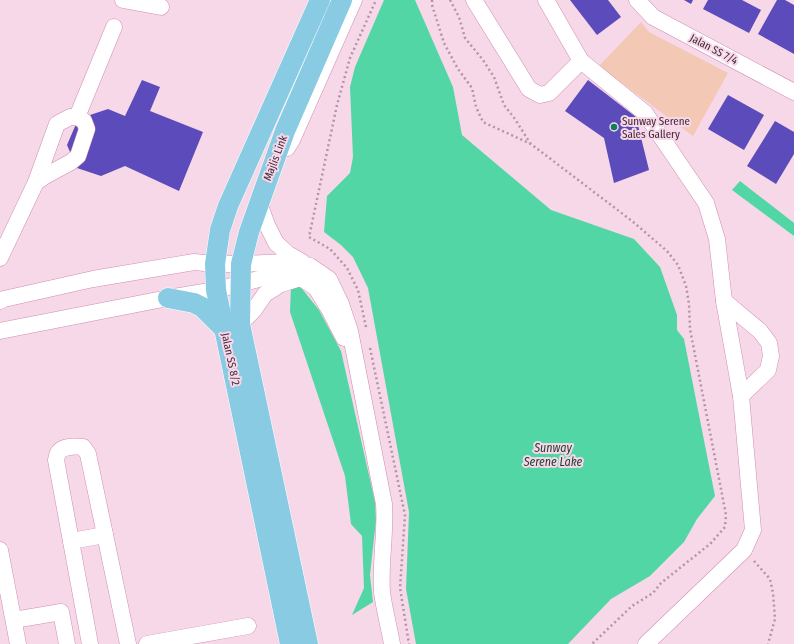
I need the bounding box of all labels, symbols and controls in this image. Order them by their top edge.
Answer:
street label: Jalan SS 7/4 [688,31,740,68]
place label: Sunway Serene Sales Gallery [622,115,690,141]
marker: Sunway Serene Sales Gallery [609,122,619,132]
street label: Majlis Link [261,133,290,183]
street label: Jalan SS 8/2 [219,332,242,387]
water label: Sunway Serene Lake [523,441,583,469]

